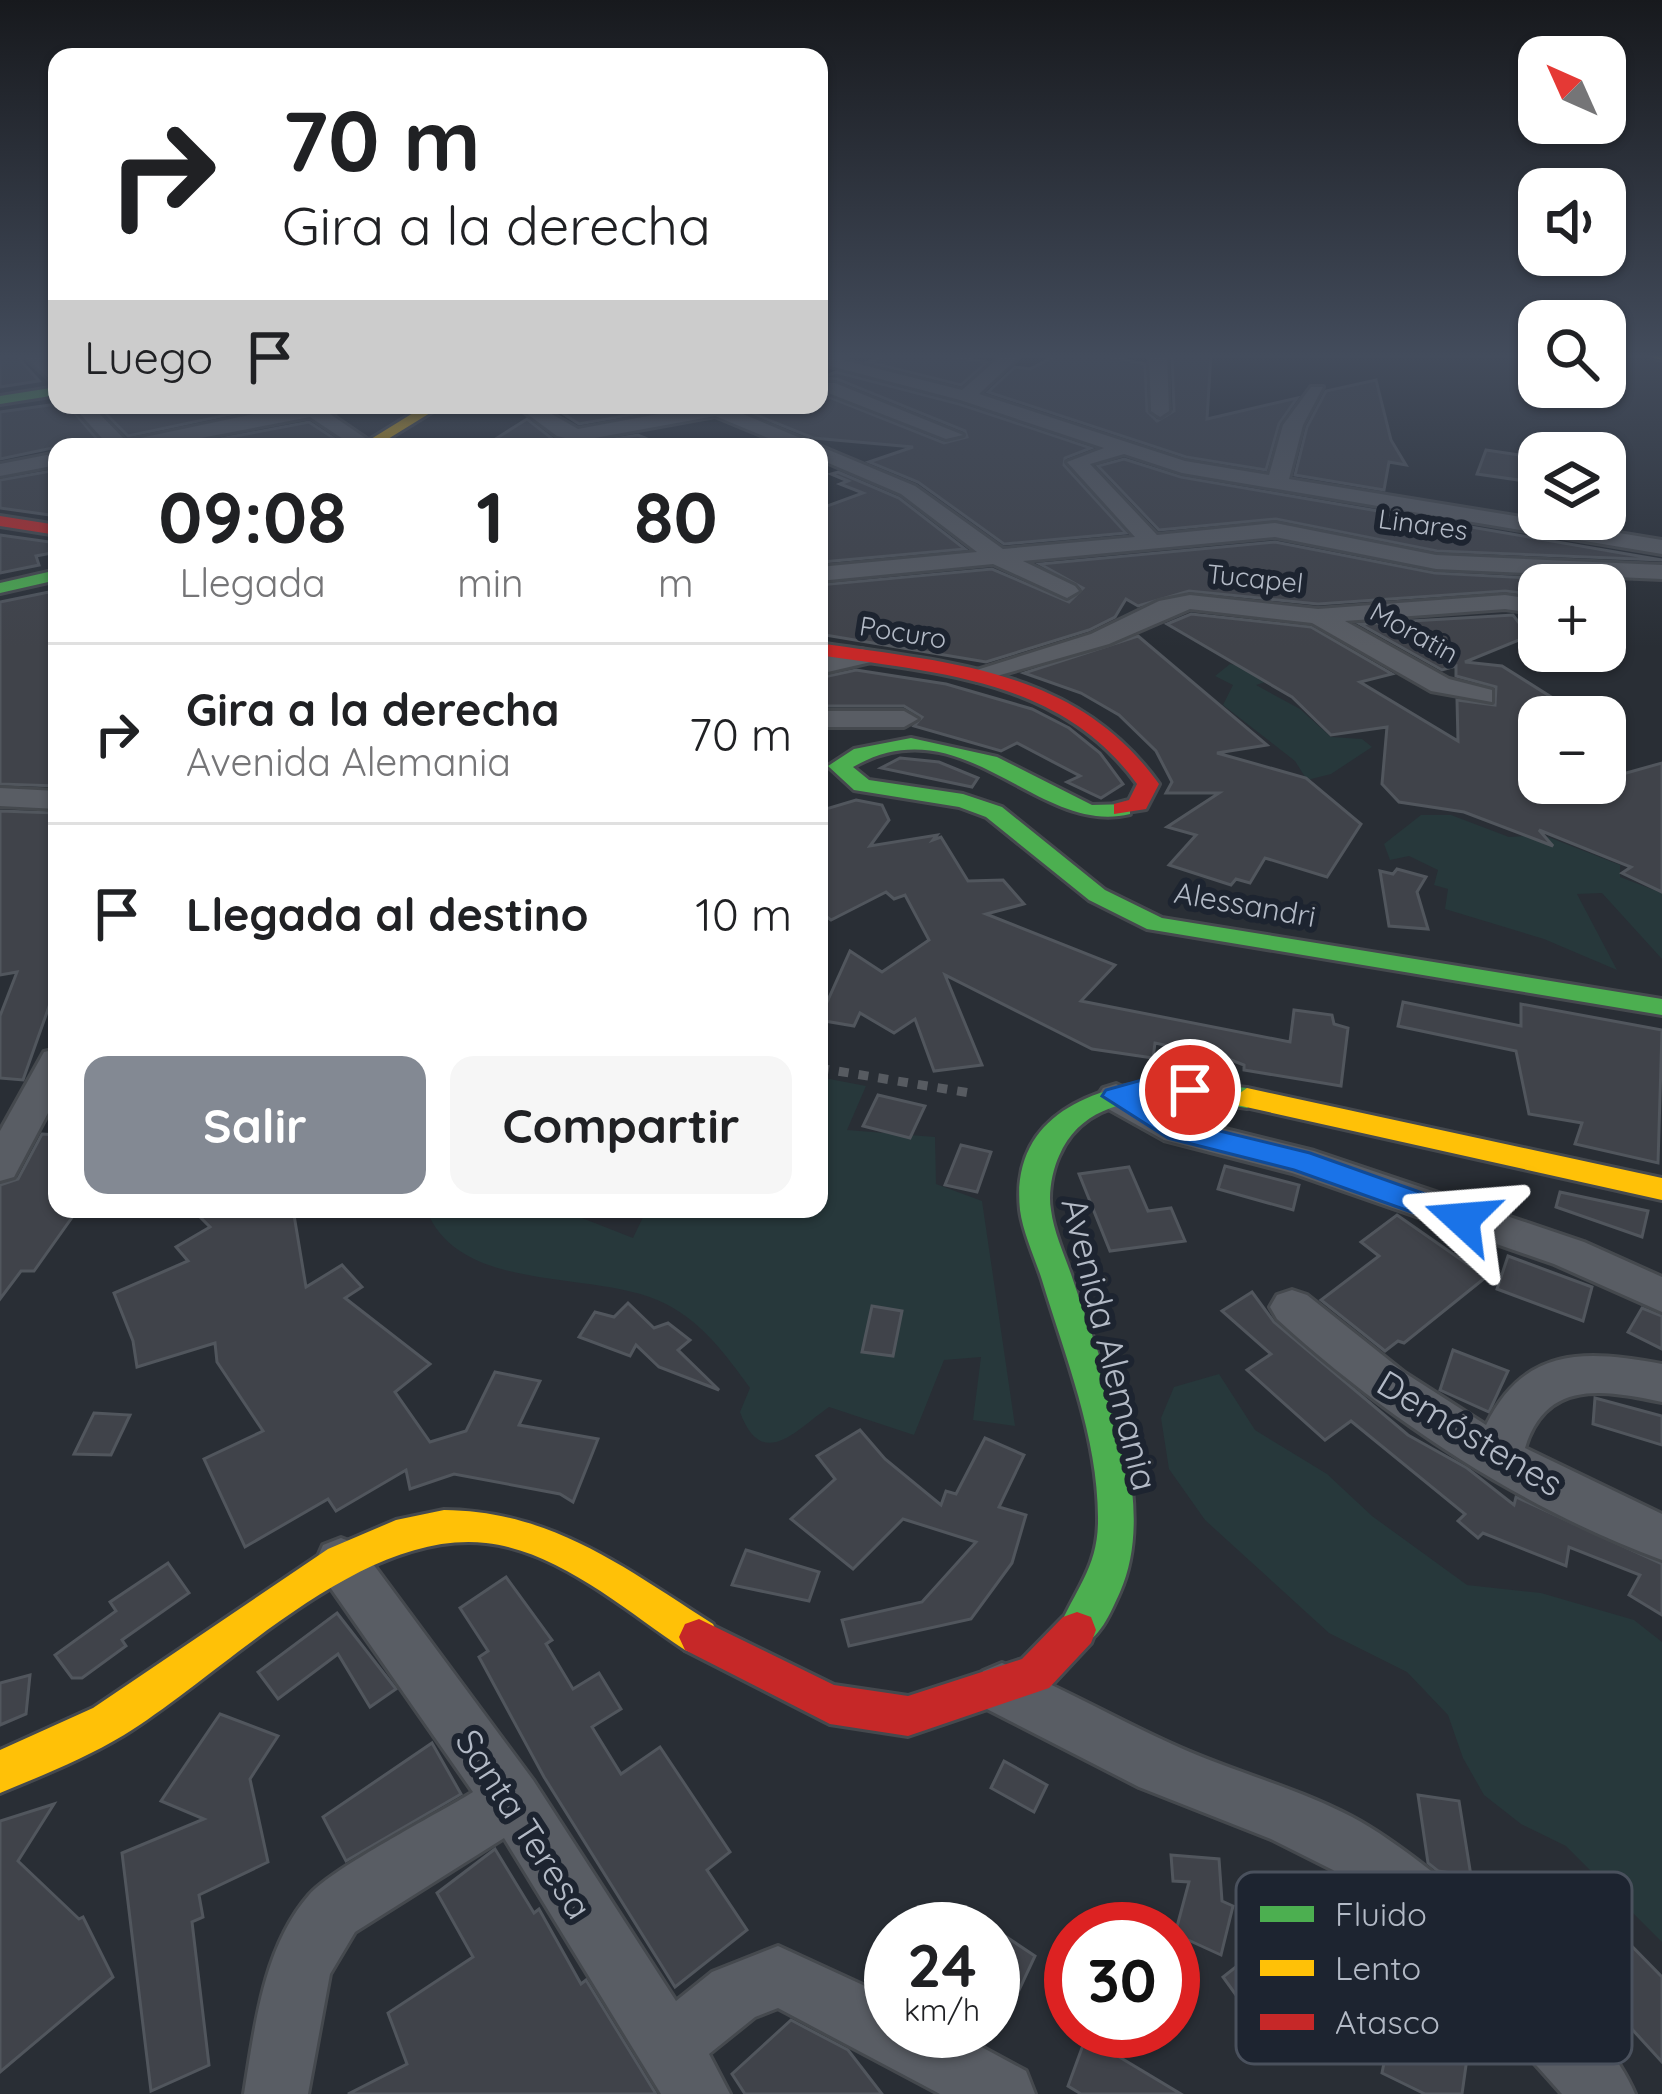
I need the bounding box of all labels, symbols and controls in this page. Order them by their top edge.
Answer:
north arrow [1518,36,1626,144]
map controls [1518,36,1626,804]
text: 70 m [282,87,481,192]
icon: right [84,96,240,252]
button: sound [1518,168,1626,276]
text: Gira a la derecha [282,191,711,259]
button: search [1518,300,1626,408]
icon: arrive [237,324,303,390]
text: Luego [84,329,213,385]
button: layers [1518,432,1626,540]
text: 09:08 [158,471,347,561]
text: 1 [476,471,504,561]
text: 80 [634,471,718,561]
street label: Linares [1376,501,1470,547]
street label: Tucapel [1205,556,1305,600]
text: Llegada [179,558,326,607]
text: min [457,558,524,607]
text: m [658,558,694,607]
button: + [1518,564,1626,672]
street label: Moratin [1364,594,1465,670]
street label: Pocuro [857,608,949,656]
text: Gira a la derecha [186,681,560,737]
button: − [1518,696,1626,804]
icon: right [84,701,150,767]
text: 70 m [689,706,792,762]
text: Avenida Alemania [186,737,511,786]
street label: Alessandri [1171,873,1319,935]
icon: arrive [84,881,150,947]
text: Llegada al destino [186,886,589,942]
text: 10 m [695,886,792,942]
pin [1139,1039,1241,1141]
button: Salir [84,1056,426,1194]
button: Compartir [450,1056,792,1194]
icon: arrive [1157,1057,1223,1123]
position arrow [1399,1156,1525,1282]
street label: Avenida Alemania [1052,1193,1169,1495]
street label: Demóstenes [1369,1360,1571,1506]
street label: Santa Teresa [446,1721,602,1927]
legend [1236,1872,1632,2064]
text: Fluido [1335,1893,1427,1934]
speed limit sign: 30 [1044,1902,1200,2058]
text: 24 [907,1927,977,2002]
text: Lento [1335,1947,1421,1988]
text: km/h [904,1991,980,2029]
text: Atasco [1335,2001,1440,2042]

